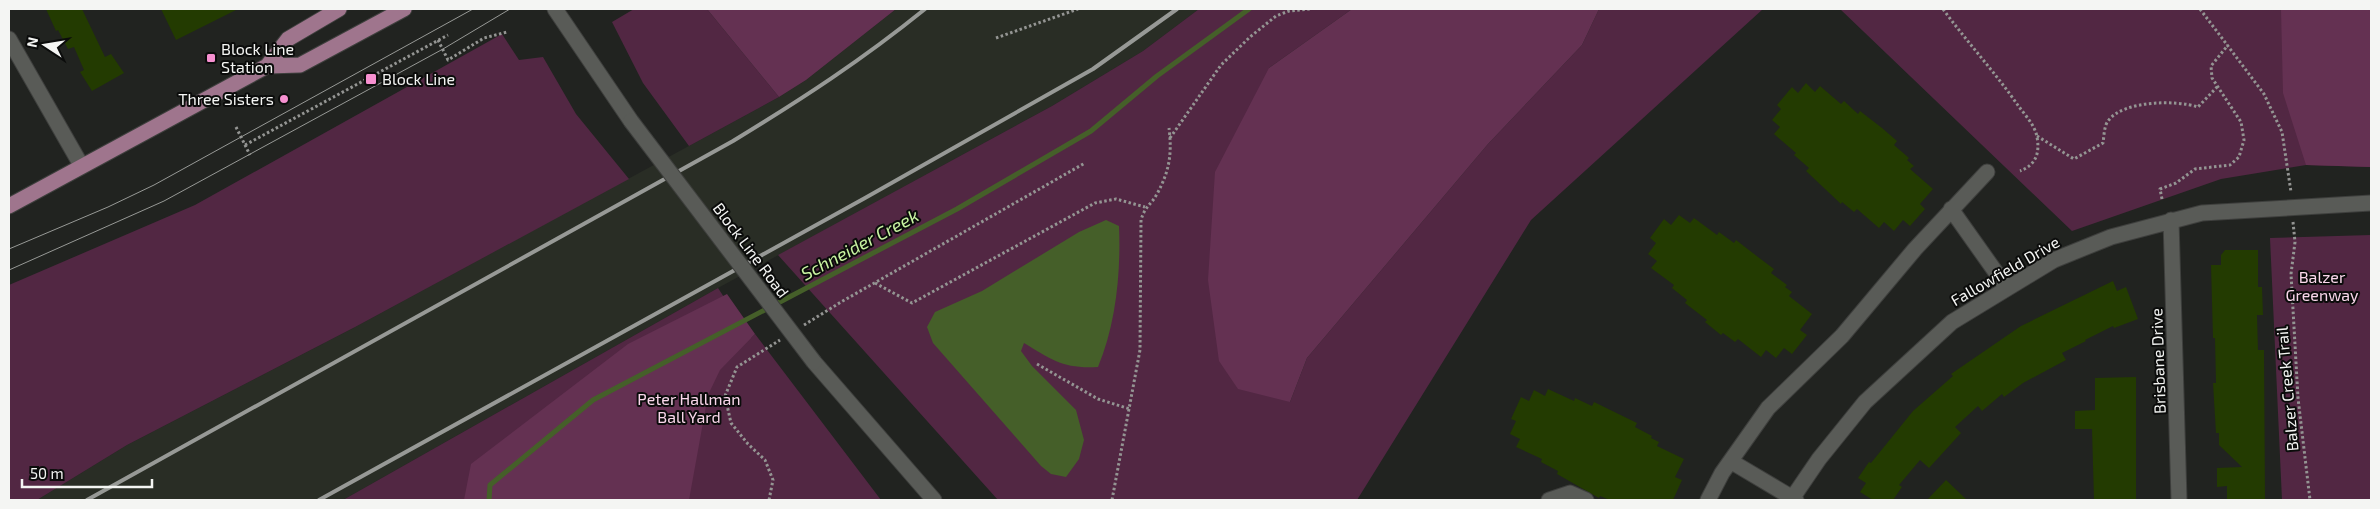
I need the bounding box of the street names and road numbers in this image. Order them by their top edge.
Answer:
street label: Block Line Road [710,199,793,301]
street label: Fallowfield Drive [1947,232,2063,309]
street label: Brisbane Drive [2146,308,2169,414]
street label: Balzer Creek Trail [2272,326,2301,452]

